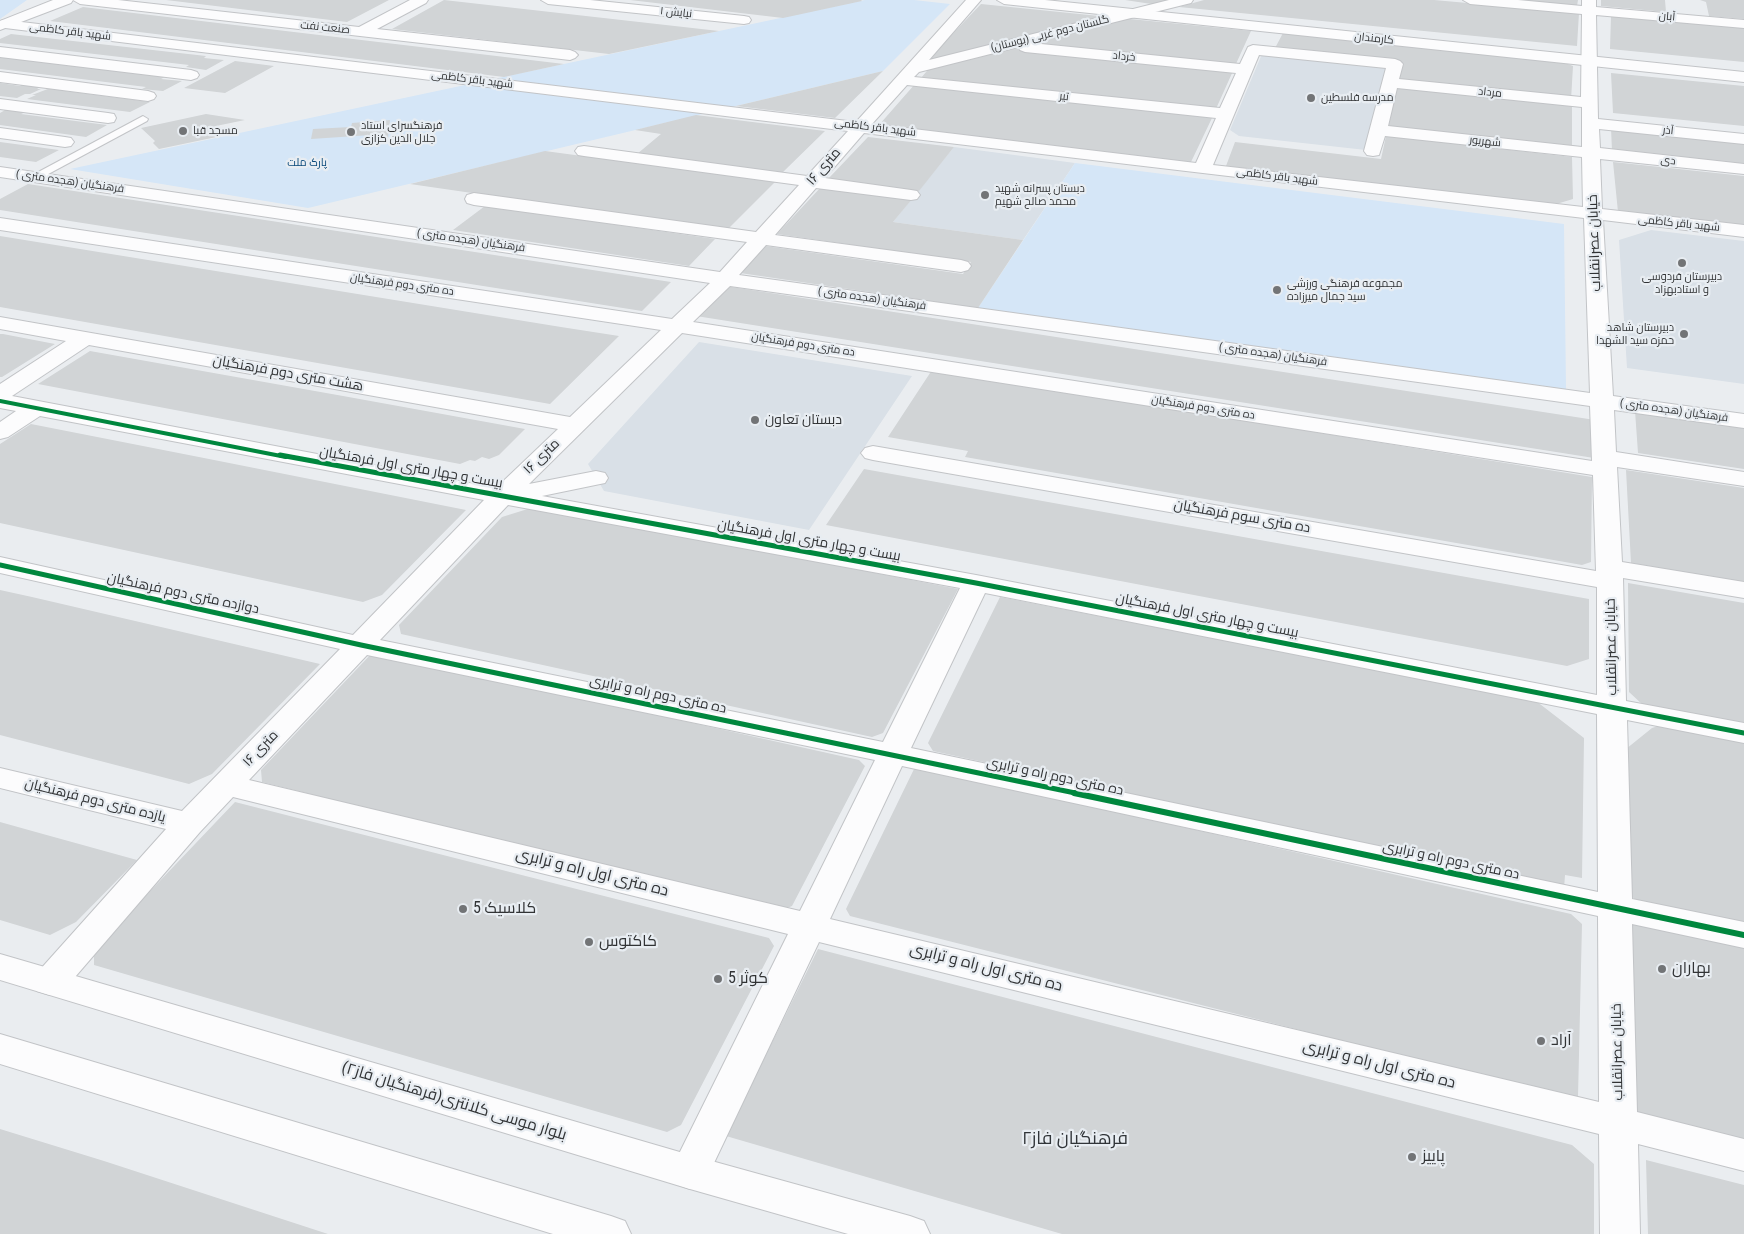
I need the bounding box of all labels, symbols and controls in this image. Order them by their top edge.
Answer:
street label: نیایش ۱ [659,5,693,21]
street label: آبان [1658,10,1676,24]
street label: گلستان دوم غربی (بوستان) [989,13,1111,55]
street label: صنعت نفت [300,19,350,37]
street label: شهید باقر کاظمی [28,20,112,44]
street label: کارمندان [1354,30,1394,48]
street label: خرداد [1112,49,1136,65]
street label: شهید باقر کاظمی [430,68,514,92]
street label: مرداد [1477,85,1503,101]
street label: تیر [1059,90,1069,104]
place label: مدرسه فلسطین [1321,91,1393,105]
marker: مدرسه فلسطین [1305,92,1317,104]
street label: شهید باقر کاظمی [833,116,917,140]
place label: فرهنگسرای استاد جلال الدین کزازی [361,119,443,145]
place label: مسجد قبا [193,124,238,138]
street label: آذر [1662,124,1674,138]
marker: مسجد قبا [177,125,189,137]
marker: فرهنگسرای استاد جلال الدین کزازی [345,126,357,138]
street label: شهریور [1468,134,1502,150]
street label: ۱۶ متری [803,145,845,189]
street label: دی [1660,154,1676,168]
park label: پارک ملت [287,156,327,170]
street label: شهید باقر کاظمی [1235,165,1319,189]
street label: فرهنگیان (هجده متری ) [15,168,125,196]
place label: دبستان پسرانه شهید محمد صالح شهیم [995,182,1085,208]
marker: دبستان پسرانه شهید محمد صالح شهیم [979,189,991,201]
street label: خیابان عصرانقلاب [1585,194,1605,292]
street label: شهید باقر کاظمی [1637,213,1721,235]
street label: فرهنگیان (هجده متری ) [416,227,526,255]
marker: دبیرستان فردوسی و استادبهزاد [1676,257,1688,269]
place label: دبیرستان فردوسی و استادبهزاد [1642,270,1722,296]
street label: ده متری دوم فرهنگیان [349,271,455,299]
place label: مجموعه فرهنگی ورزشی سید جمال میرزاده [1287,277,1402,303]
marker: مجموعه فرهنگی ورزشی سید جمال میرزاده [1271,284,1283,296]
street label: فرهنگیان (هجده متری ) [817,285,927,313]
place label: دبیرستان شاهد حمزه سید الشهدا [1596,321,1674,347]
marker: دبیرستان شاهد حمزه سید الشهدا [1678,328,1690,340]
street label: ده متری دوم فرهنگیان [750,330,856,360]
street label: فرهنگیان (هجده متری ) [1218,341,1328,369]
street label: هشت متری دوم فرهنگیان [211,352,365,396]
street label: ده متری دوم فرهنگیان [1150,393,1256,423]
street label: فرهنگیان (هجده متری ) [1619,397,1729,425]
place label: دبستان تعاون [765,412,842,428]
marker: دبستان تعاون [749,414,761,426]
street label: ۱۶ متری [520,436,564,478]
street label: بیست و چهار متری اول فرهنگیان [318,444,504,492]
street label: ده متری سوم فرهنگیان [1172,497,1312,537]
street label: بیست و چهار متری اول فرهنگیان [716,517,902,565]
street label: دوازده متری دوم فرهنگیان [106,570,260,618]
street label: بیست و چهار متری اول فرهنگیان [1114,590,1300,642]
street label: خیابان عصرانقلاب [1603,598,1621,696]
street label: ده متری دوم راه و ترابری [588,672,728,718]
street label: ۱۶ متری [240,727,282,771]
street label: ده متری دوم راه و ترابری [985,754,1125,800]
street label: یازده متری دوم فرهنگیان [23,775,167,827]
street label: ده متری دوم راه و ترابری [1381,838,1521,884]
street label: ده متری اول راه و ترابری [514,845,670,901]
place label: کلاسیک 5 [473,899,536,919]
marker: کلاسیک 5 [457,903,469,915]
place label: کاکتوس [599,932,657,952]
marker: کاکتوس [583,936,595,948]
street label: ده متری اول راه و ترابری [908,940,1064,996]
place label: بهاران [1672,959,1711,979]
marker: بهاران [1656,963,1668,975]
place label: کوثر 5 [728,969,768,989]
marker: کوثر 5 [712,973,724,985]
street label: خیابان عصرانقلاب [1609,1003,1627,1101]
place label: آراد [1551,1031,1572,1051]
marker: آراد [1535,1035,1547,1047]
street label: ده متری اول راه و ترابری [1301,1037,1457,1093]
street label: بلوار موسی کلانتری(فرهنگیان فاز۲) [339,1059,569,1145]
district label: فرهنگیان فاز۲ [1022,1128,1128,1150]
place label: پاییز [1422,1147,1445,1167]
marker: پاییز [1406,1151,1418,1163]

